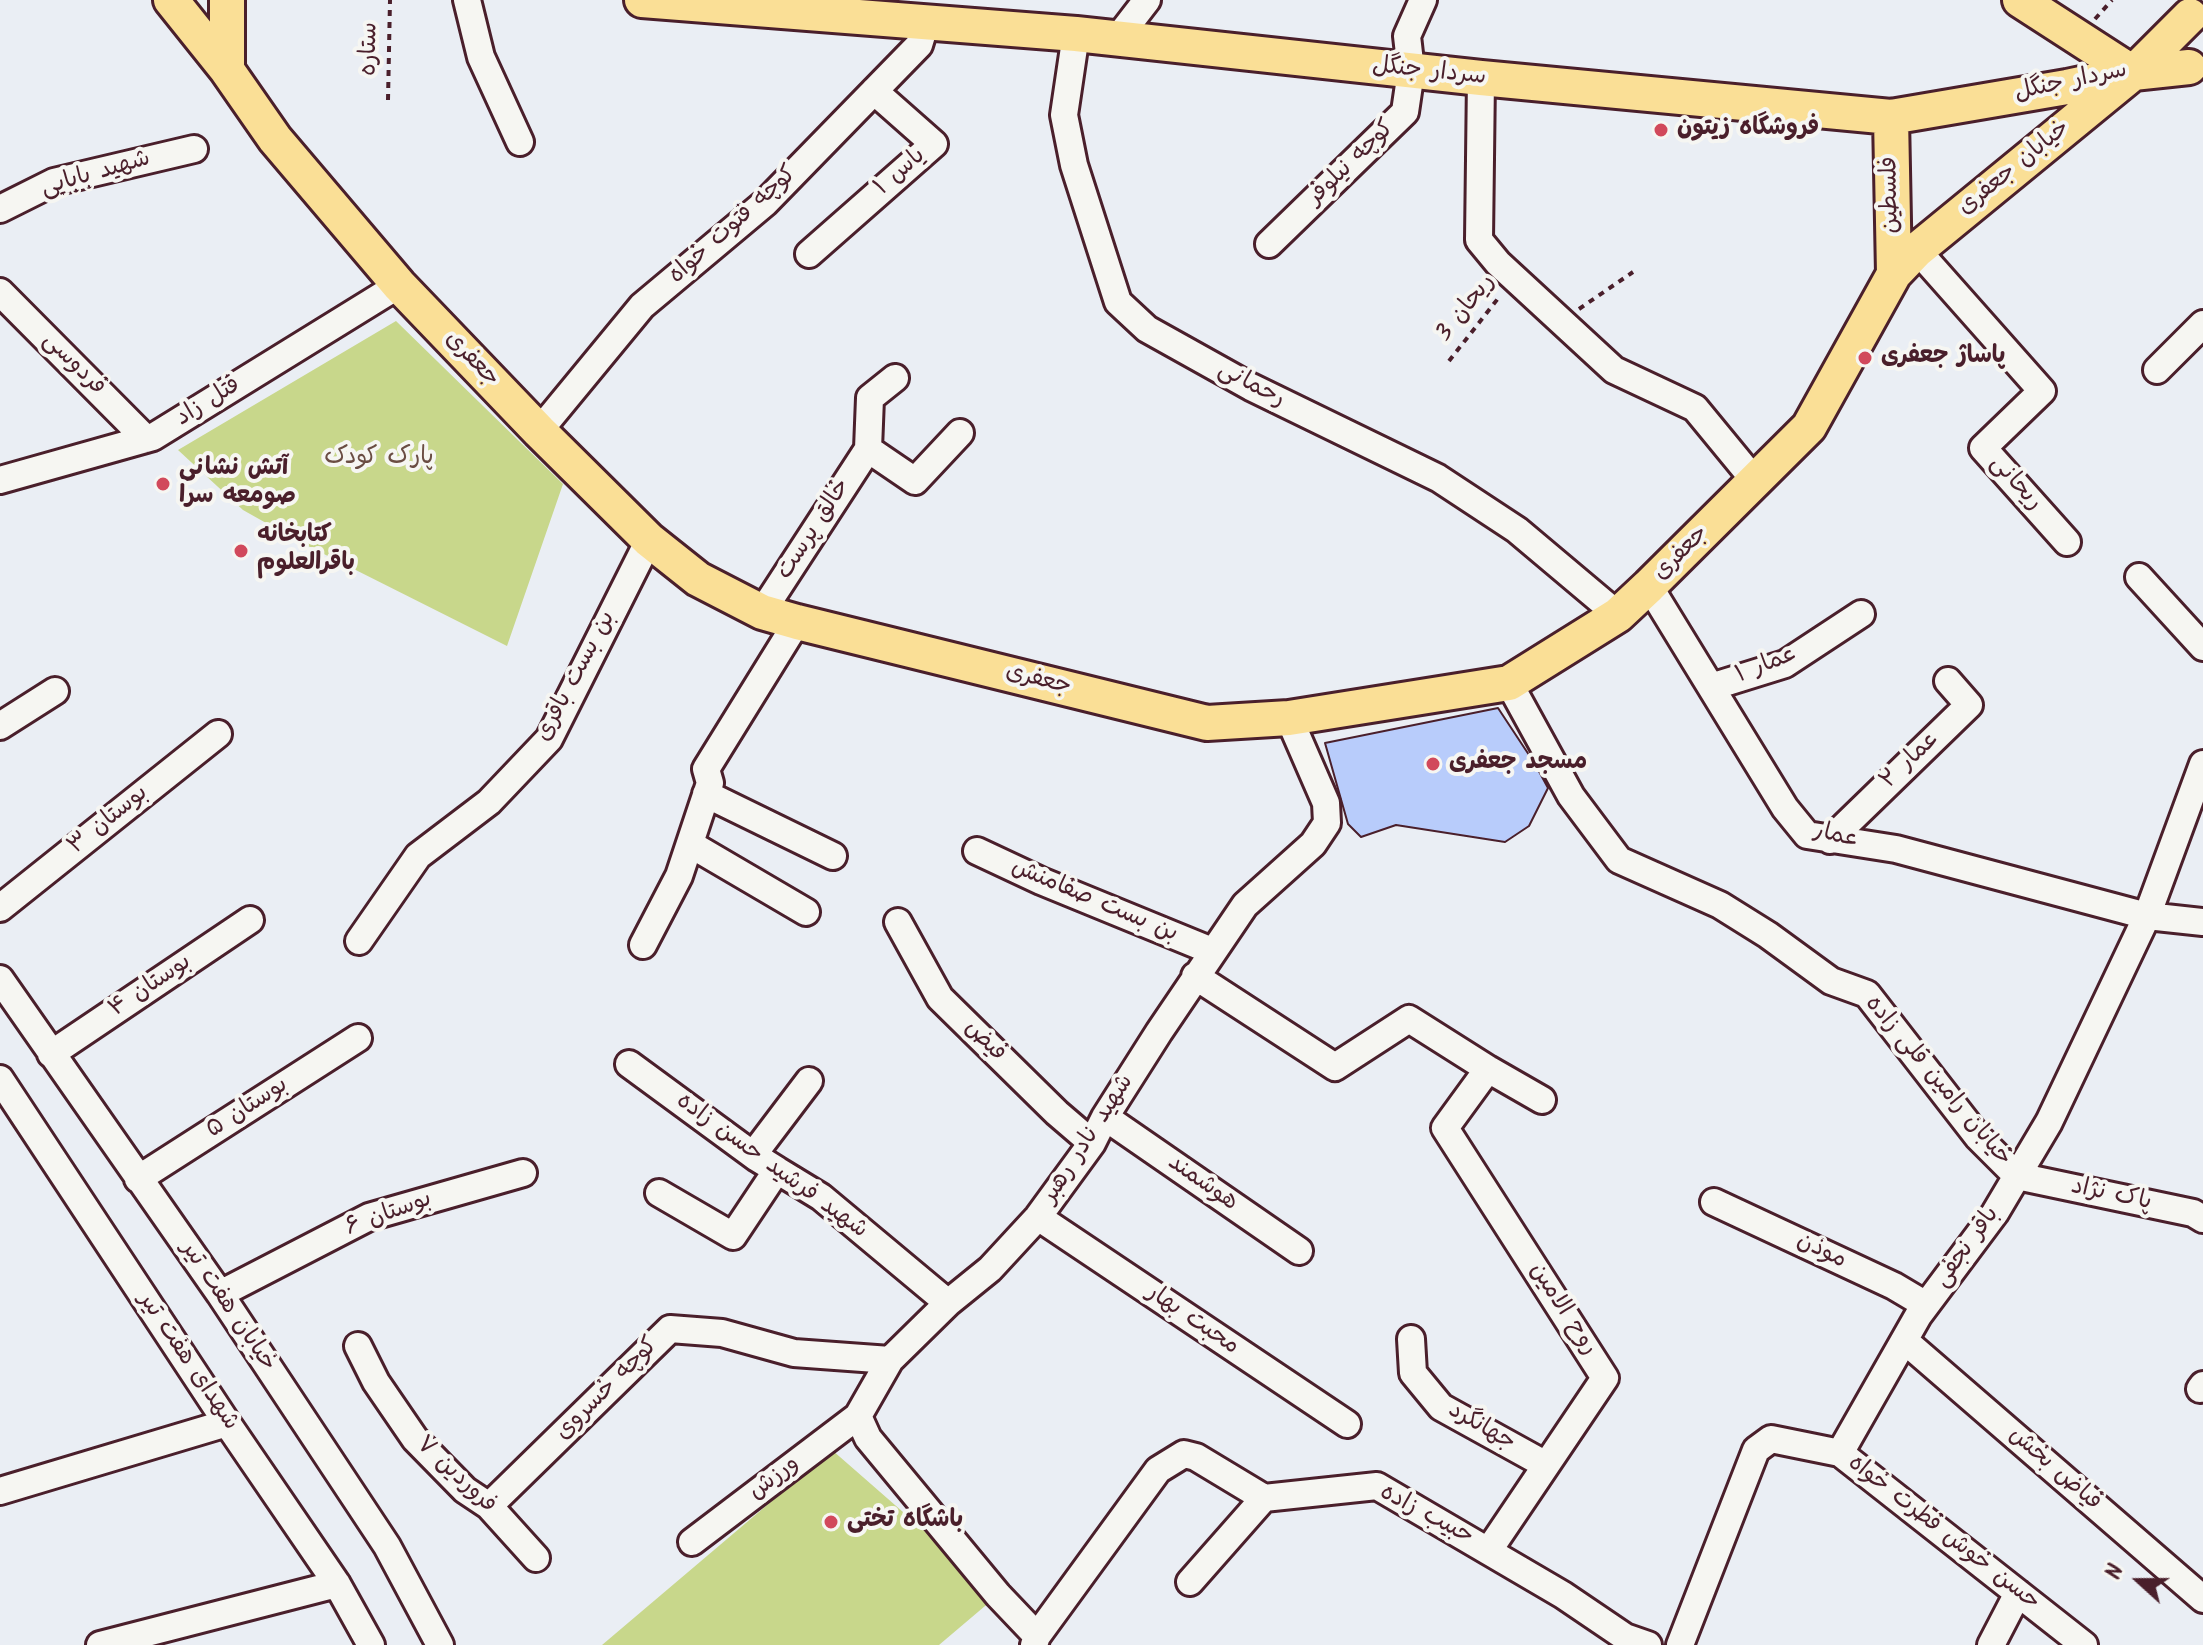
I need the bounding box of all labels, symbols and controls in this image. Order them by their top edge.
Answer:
street label: ستاره [356,22,386,76]
street label: سردار جنگل [1371,53,1487,93]
street label: سردار جنگل [2012,57,2130,109]
street label: کوچه نیلوفر [1302,115,1402,213]
street label: خیابان جعفری [1953,115,2077,223]
place label: فروشگاه زیتون [1677,116,1819,144]
marker: فروشگاه زیتون [1652,121,1670,139]
street label: یاس ۱ [869,143,933,203]
street label: شهید بابایی [38,146,154,204]
street label: فلسطین [1877,156,1907,234]
street label: کوچه فتوت خواه [664,161,804,291]
street label: ریحان 3 [1431,269,1503,349]
street label: جعفری [437,326,505,394]
street label: فردوسی [35,327,111,403]
place label: پاساژ جعفری [1881,344,2005,372]
marker: پاساژ جعفری [1856,349,1874,367]
street label: رحمانی [1212,356,1290,416]
street label: قتل زاد [171,372,247,434]
park label: پارک کودک [324,445,434,473]
street label: ریحانی [1983,450,2047,518]
place label: آتش نشانی صومعه سرا [179,456,296,512]
street label: خالق پرست [772,474,858,586]
marker: آتش نشانی صومعه سرا [154,475,172,493]
street label: جعفری [1648,520,1716,588]
place label: کتابخانه باقرالعلوم [257,523,355,579]
marker: کتابخانه باقرالعلوم [232,542,250,560]
street label: بن بست باقری [531,607,623,747]
street label: عمار ۱ [1732,641,1802,691]
street label: جعفری [1002,659,1074,703]
street label: عمار ۲ [1875,726,1947,796]
place label: مسجد جعفری [1449,750,1587,778]
marker: مسجد جعفری [1424,755,1442,773]
street label: بوستان ۳ [63,780,155,862]
street label: عمار [1810,818,1862,856]
street label: بن بست صفامنش [1007,854,1181,950]
street label: بوستان ۴ [104,949,198,1025]
street label: خیابان رامین قلی زاده [1857,991,2017,1173]
street label: فیض [957,1015,1011,1069]
street label: شهید نادر رهبر [1037,1070,1141,1210]
street label: بوستان ۵ [202,1072,294,1146]
street label: شهید فرشید حسن زاده [670,1088,872,1246]
street label: هوشمند [1161,1149,1243,1219]
street label: پاک نژاد [2068,1173,2154,1219]
street label: بوستان ۶ [342,1186,436,1244]
street label: باقر نجفی [1929,1202,2007,1294]
street label: موذن [1791,1228,1851,1276]
street label: خیابان هفت تیر [173,1236,281,1378]
street label: روح الامین [1521,1258,1603,1362]
street label: محبت بهار [1140,1279,1244,1363]
street label: شهدای هفت تیر [130,1287,244,1437]
street label: کوچه خسروی [550,1332,666,1448]
street label: جهانگرد [1442,1397,1520,1459]
street label: فیاض بخش [2002,1422,2106,1518]
street label: فروردین ۷ [409,1431,501,1521]
street label: حسن خوش فطرت خواه [1841,1450,2045,1618]
street label: ورزش [744,1451,806,1507]
street label: حبیب زاده [1374,1479,1478,1553]
place label: باشگاه تختی [847,1508,963,1536]
marker: باشگاه تختی [822,1513,840,1531]
north arrow [2099,1541,2179,1621]
text: N [2097,1559,2135,1585]

